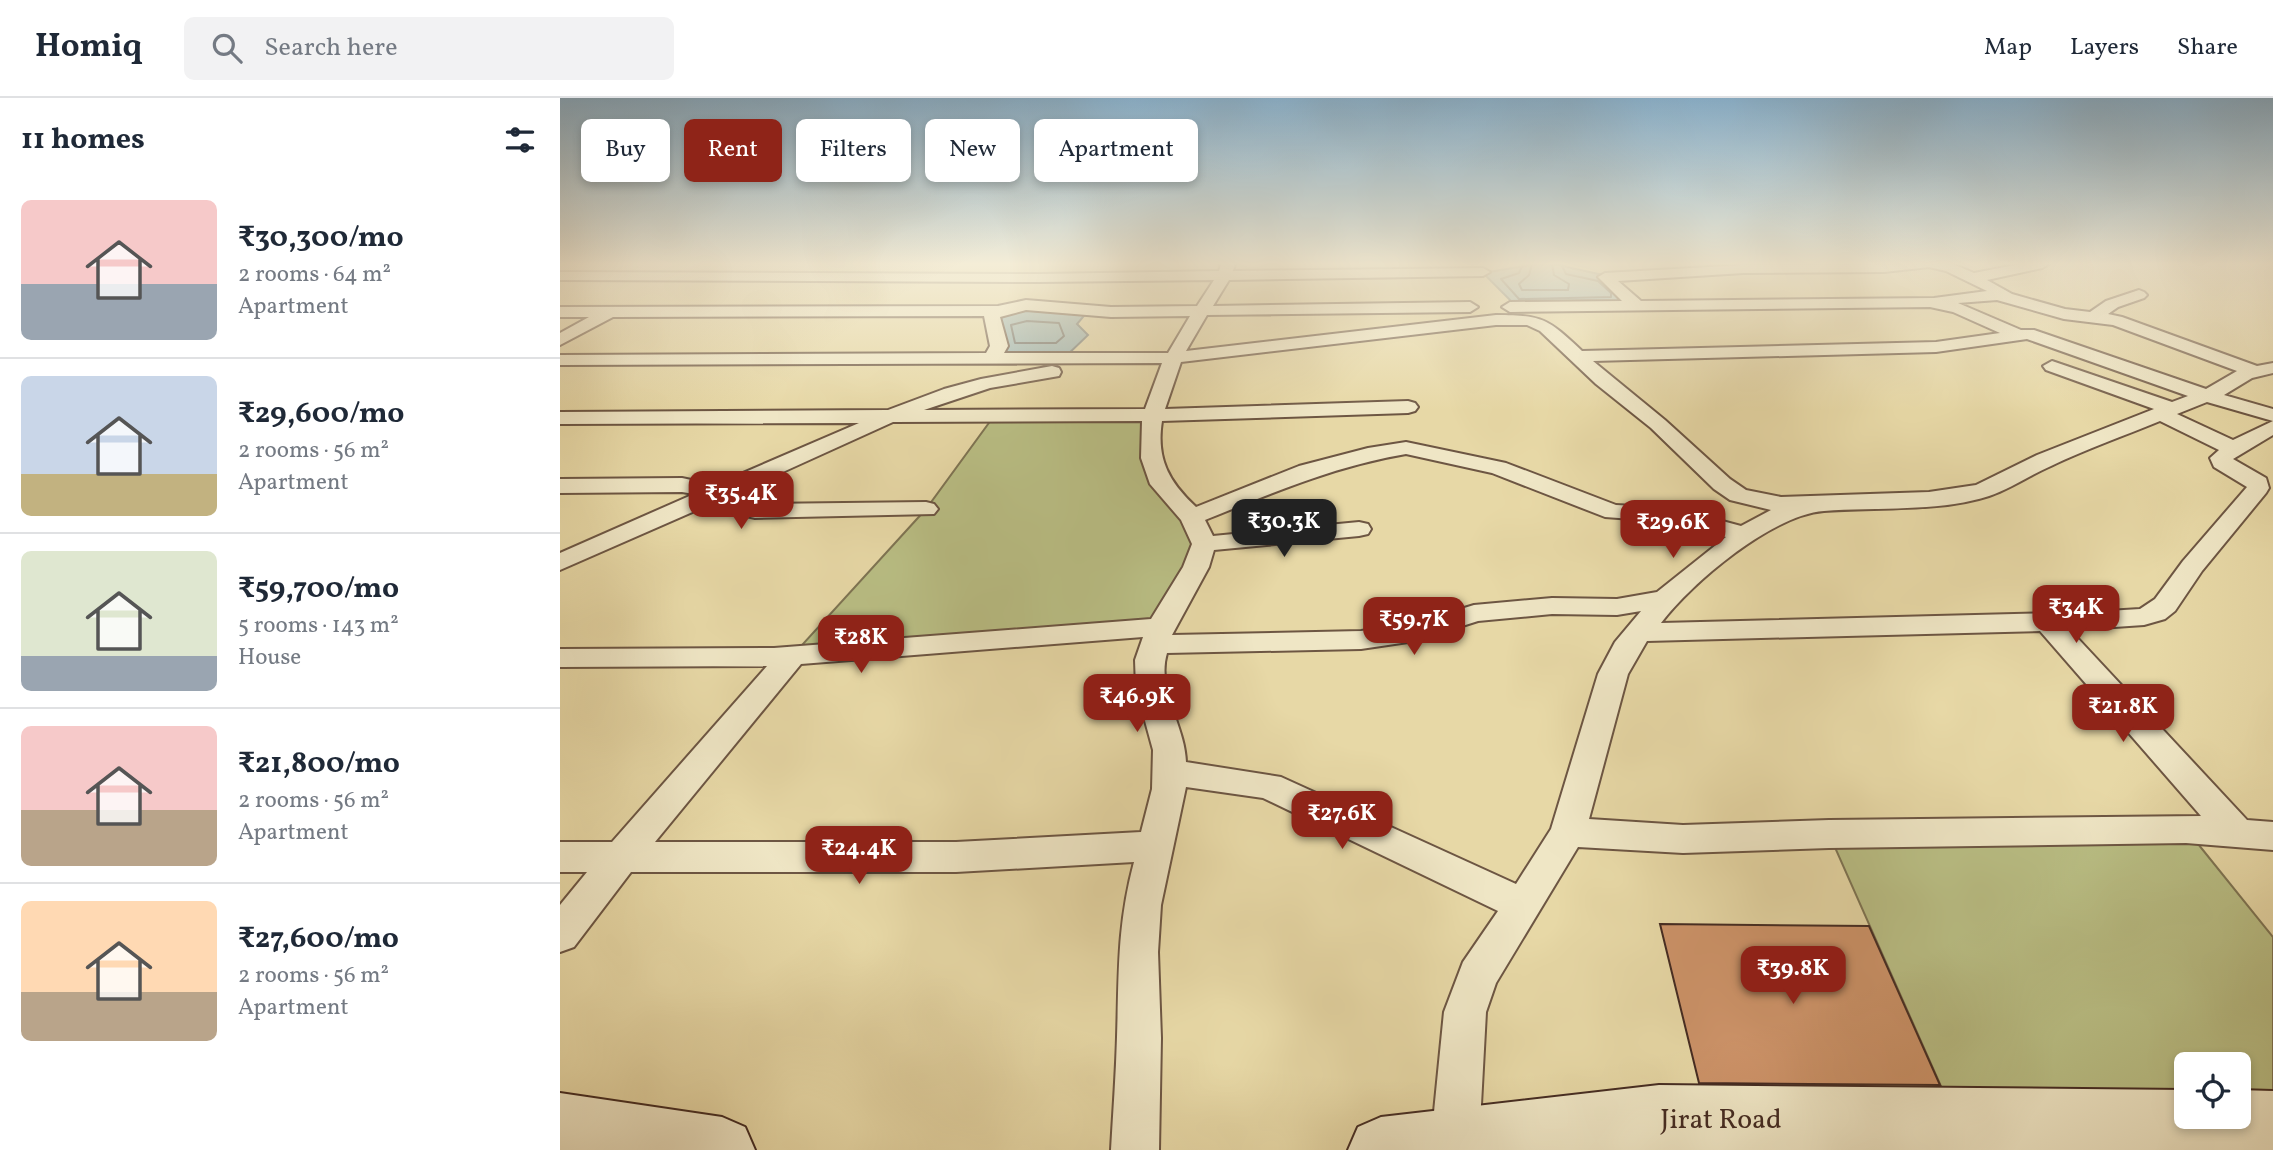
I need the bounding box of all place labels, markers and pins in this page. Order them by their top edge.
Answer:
pin: ₹35.4K [684,472,798,531]
pin: ₹30.3K [1227,500,1341,559]
pin: ₹29.6K [1616,500,1730,560]
pin: ₹34K [2035,586,2117,645]
pin: ₹59.7K [1357,598,1471,657]
pin: ₹28K [820,616,902,675]
pin: ₹46.9K [1080,674,1194,734]
pin: ₹21.8K [2066,684,2180,744]
pin: ₹27.6K [1285,792,1399,851]
pin: ₹24.4K [802,826,916,886]
pin: ₹39.8K [1736,946,1850,1006]

